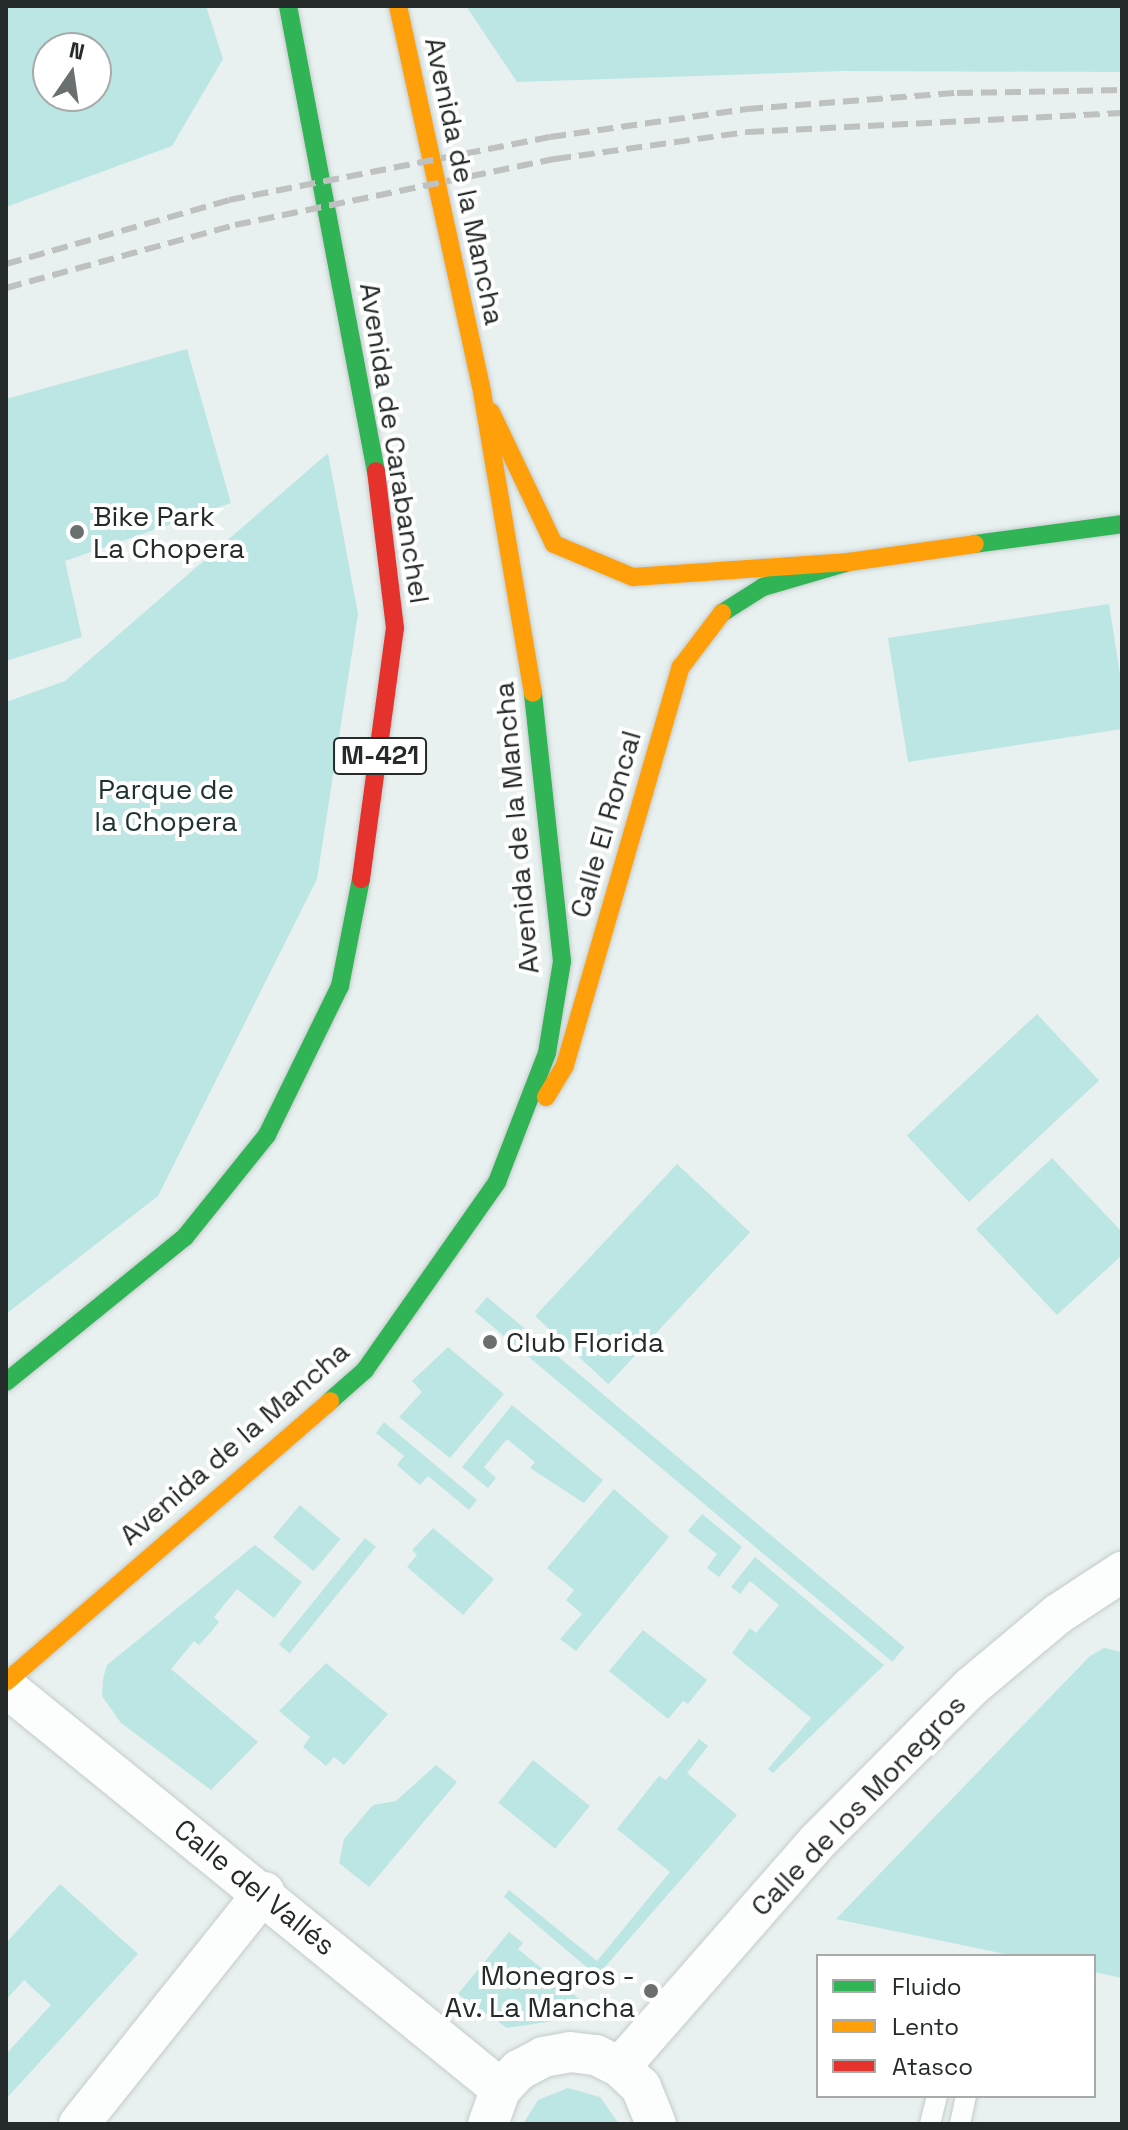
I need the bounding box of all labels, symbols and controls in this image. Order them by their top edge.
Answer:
north arrow [32,32,112,112]
street label: Avenida de la Mancha [418,34,512,328]
text: N [67,35,87,66]
street label: Avenida de Carabanchel [353,280,437,606]
place label: Bike Park La Chopera [93,499,245,565]
marker: Bike Park La Chopera [68,523,86,541]
street label: Avenida de la Mancha [486,681,546,975]
street label: Calle El Roncal [562,726,648,922]
road number: M-421 [332,734,428,778]
park label: Parque de la Chopera [94,772,238,838]
place label: Club Florida [506,1325,664,1359]
marker: Club Florida [481,1333,499,1351]
street label: Avenida de la Mancha [112,1334,356,1552]
street label: Calle de los Monegros [744,1687,972,1923]
street label: Calle del Vallés [168,1812,342,1962]
legend [816,1954,1096,2098]
place label: Monegros - Av. La Mancha [444,1958,635,2024]
text: Fluido [892,1971,962,2002]
marker: Monegros - Av. La Mancha [642,1982,660,2000]
text: Lento [892,2011,959,2042]
text: Atasco [892,2051,973,2082]

